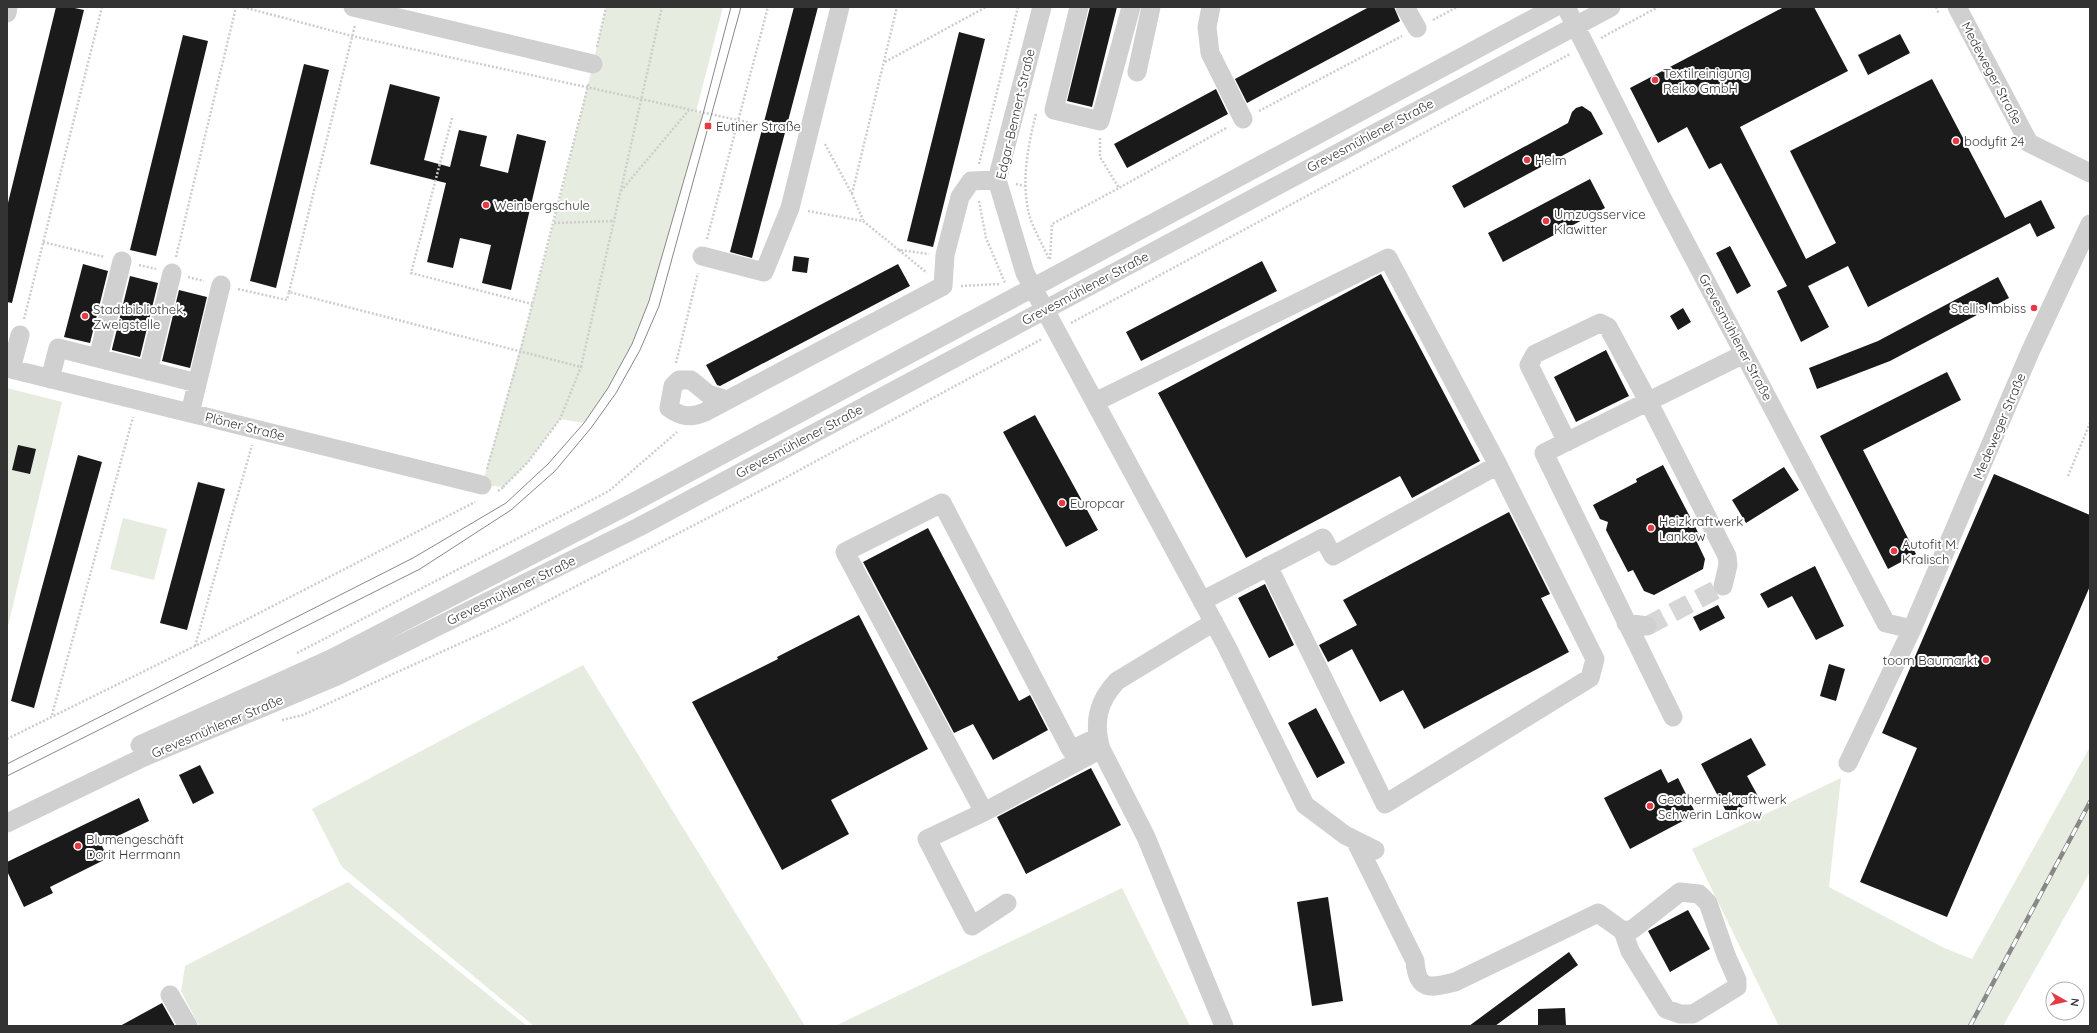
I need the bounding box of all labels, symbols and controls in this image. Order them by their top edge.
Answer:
street label: Medeweger Straße [1958,19,2026,127]
street label: Edgar-Bennert-Straße [992,47,1038,181]
place label: Textilreinigung Reiko GmbH [1663,65,1750,96]
marker: Textilreinigung Reiko GmbH [1650,75,1660,85]
street label: Grevesmühlener Straße [1304,95,1436,175]
place label: Eutiner Straße [716,118,801,134]
marker: Eutiner Straße [703,121,713,131]
place label: bodyfit 24 [1964,133,2024,149]
marker: bodyfit 24 [1951,136,1961,146]
place label: Helm [1535,152,1567,168]
marker: Helm [1522,155,1532,165]
place label: Weinbergschule [494,197,590,213]
marker: Weinbergschule [481,200,491,210]
place label: Umzugsservice Klawitter [1554,206,1646,237]
marker: Umzugsservice Klawitter [1541,216,1551,226]
street label: Grevesmühlener Straße [1019,248,1151,328]
street label: Grevesmühlener Straße [1696,271,1776,403]
place label: Stellis Imbiss [1951,300,2026,316]
place label: Stadtbibliothek, Zweigstelle [93,301,186,332]
marker: Stellis Imbiss [2029,303,2039,313]
marker: Stadtbibliothek, Zweigstelle [80,311,90,321]
street label: Medeweger Straße [1969,370,2029,482]
street label: Grevesmühlener Straße [733,401,865,481]
street label: Plöner Straße [203,408,287,444]
place label: Europcar [1070,495,1125,511]
marker: Europcar [1057,498,1067,508]
place label: Heizkraftwerk Lankow [1659,513,1743,544]
marker: Heizkraftwerk Lankow [1646,523,1656,533]
place label: Autofit M. Kralisch [1902,536,1958,567]
marker: Autofit M. Kralisch [1889,546,1899,556]
street label: Grevesmühlener Straße [444,552,578,628]
place label: toom Baumarkt [1883,652,1978,668]
marker: toom Baumarkt [1981,655,1991,665]
street label: Grevesmühlener Straße [149,691,285,761]
place label: Geothermiekraftwerk Schwerin Lankow [1658,791,1787,822]
marker: Geothermiekraftwerk Schwerin Lankow [1645,801,1655,811]
place label: Blumengeschäft Dorit Herrmann [86,831,184,862]
marker: Blumengeschäft Dorit Herrmann [73,841,83,851]
north arrow [2045,981,2085,1021]
text: N [2067,997,2082,1007]

